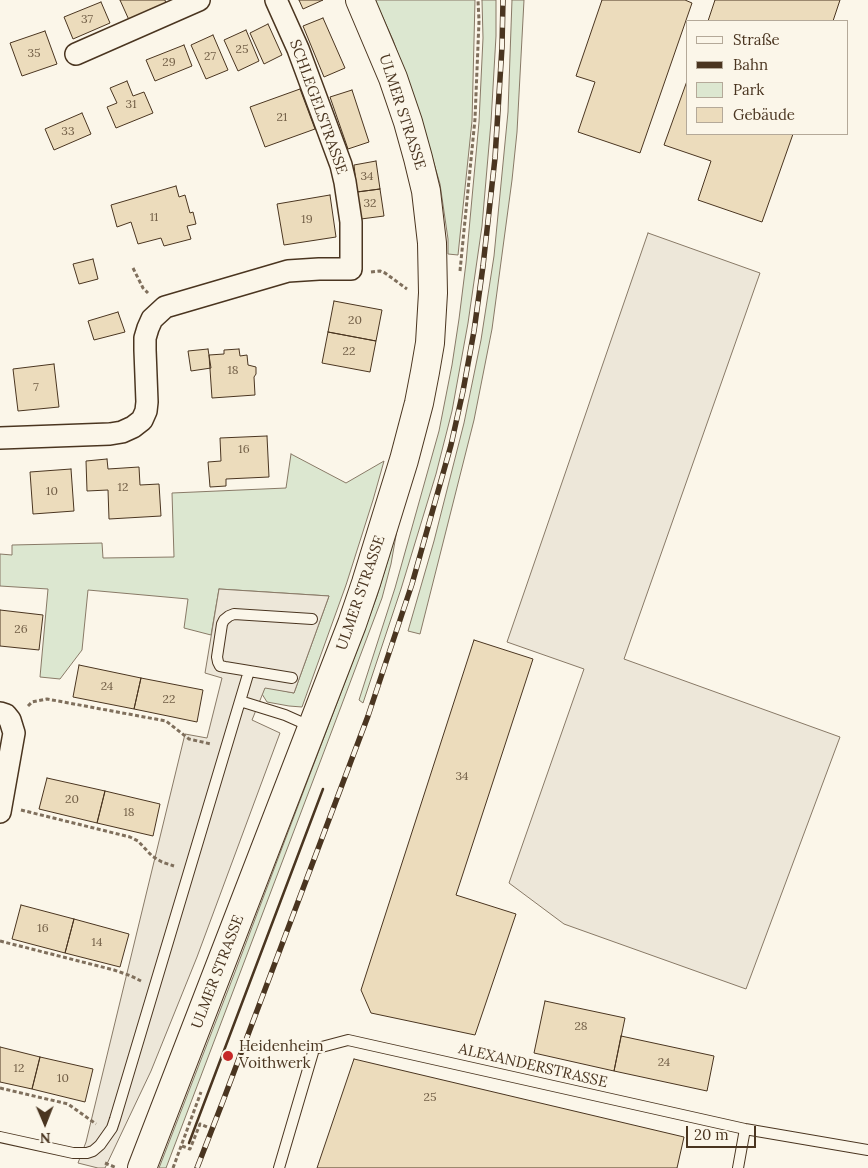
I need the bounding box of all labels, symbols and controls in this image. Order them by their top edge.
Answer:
house number: 37 [81,13,93,27]
legend [686,20,848,135]
text: Straße [733,30,780,49]
street label: SCHLEGELSTRASSE [285,37,351,177]
house number: 25 [236,43,248,57]
house number: 35 [27,47,41,61]
house number: 27 [204,50,216,64]
street label: ULMER STRASSE [375,52,429,172]
text: Bahn [733,55,768,74]
house number: 29 [162,56,176,70]
text: Park [733,80,764,99]
house number: 31 [125,98,137,112]
text: Gebäude [733,105,795,124]
house number: 21 [277,111,287,125]
house number: 33 [61,125,75,139]
house number: 34 [360,170,374,184]
house number: 32 [363,197,377,211]
house number: 11 [150,211,158,225]
house number: 19 [301,213,313,227]
house number: 20 [348,314,362,328]
house number: 22 [343,345,355,359]
house number: 18 [227,364,239,378]
house number: 7 [33,381,39,395]
house number: 16 [238,443,250,457]
house number: 12 [118,481,128,495]
house number: 10 [46,485,58,499]
street label: ULMER STRASSE [333,533,389,653]
house number: 26 [14,623,28,637]
house number: 24 [101,680,113,694]
house number: 22 [163,693,175,707]
house number: 34 [455,770,469,784]
house number: 20 [65,793,79,807]
house number: 18 [123,806,135,820]
street label: ULMER STRASSE [188,913,248,1031]
house number: 16 [37,922,49,936]
house number: 14 [92,936,102,950]
house number: 28 [574,1020,588,1034]
place label: Heidenheim Voithwerk [239,1038,324,1073]
street label: ALEXANDERSTRASSE [457,1040,609,1092]
marker: Heidenheim Voithwerk [221,1049,235,1063]
house number: 24 [658,1056,670,1070]
house number: 12 [14,1062,24,1076]
house number: 10 [57,1072,69,1086]
house number: 25 [424,1091,436,1105]
north arrow [20,1098,70,1148]
scale bar [688,1116,758,1148]
text: 20 m [694,1125,729,1144]
text: N [40,1129,51,1147]

